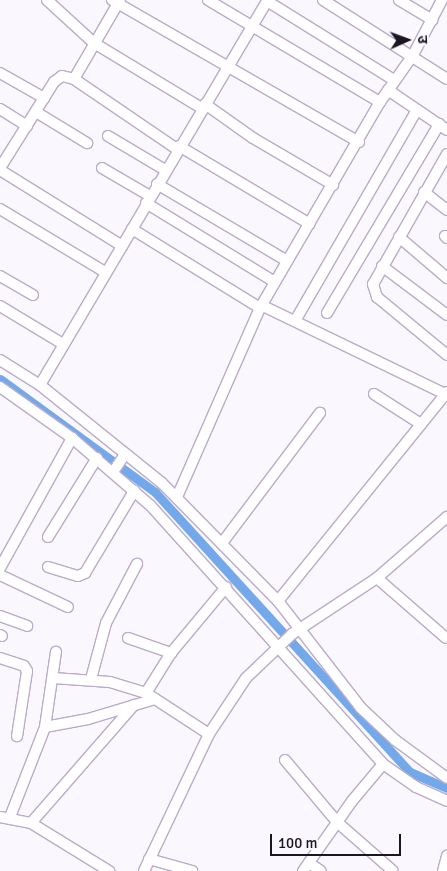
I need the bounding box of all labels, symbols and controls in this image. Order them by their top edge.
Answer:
north arrow [382,15,432,65]
text: उ [414,35,431,44]
scale bar [272,824,403,856]
text: 100 m [278,834,318,852]

